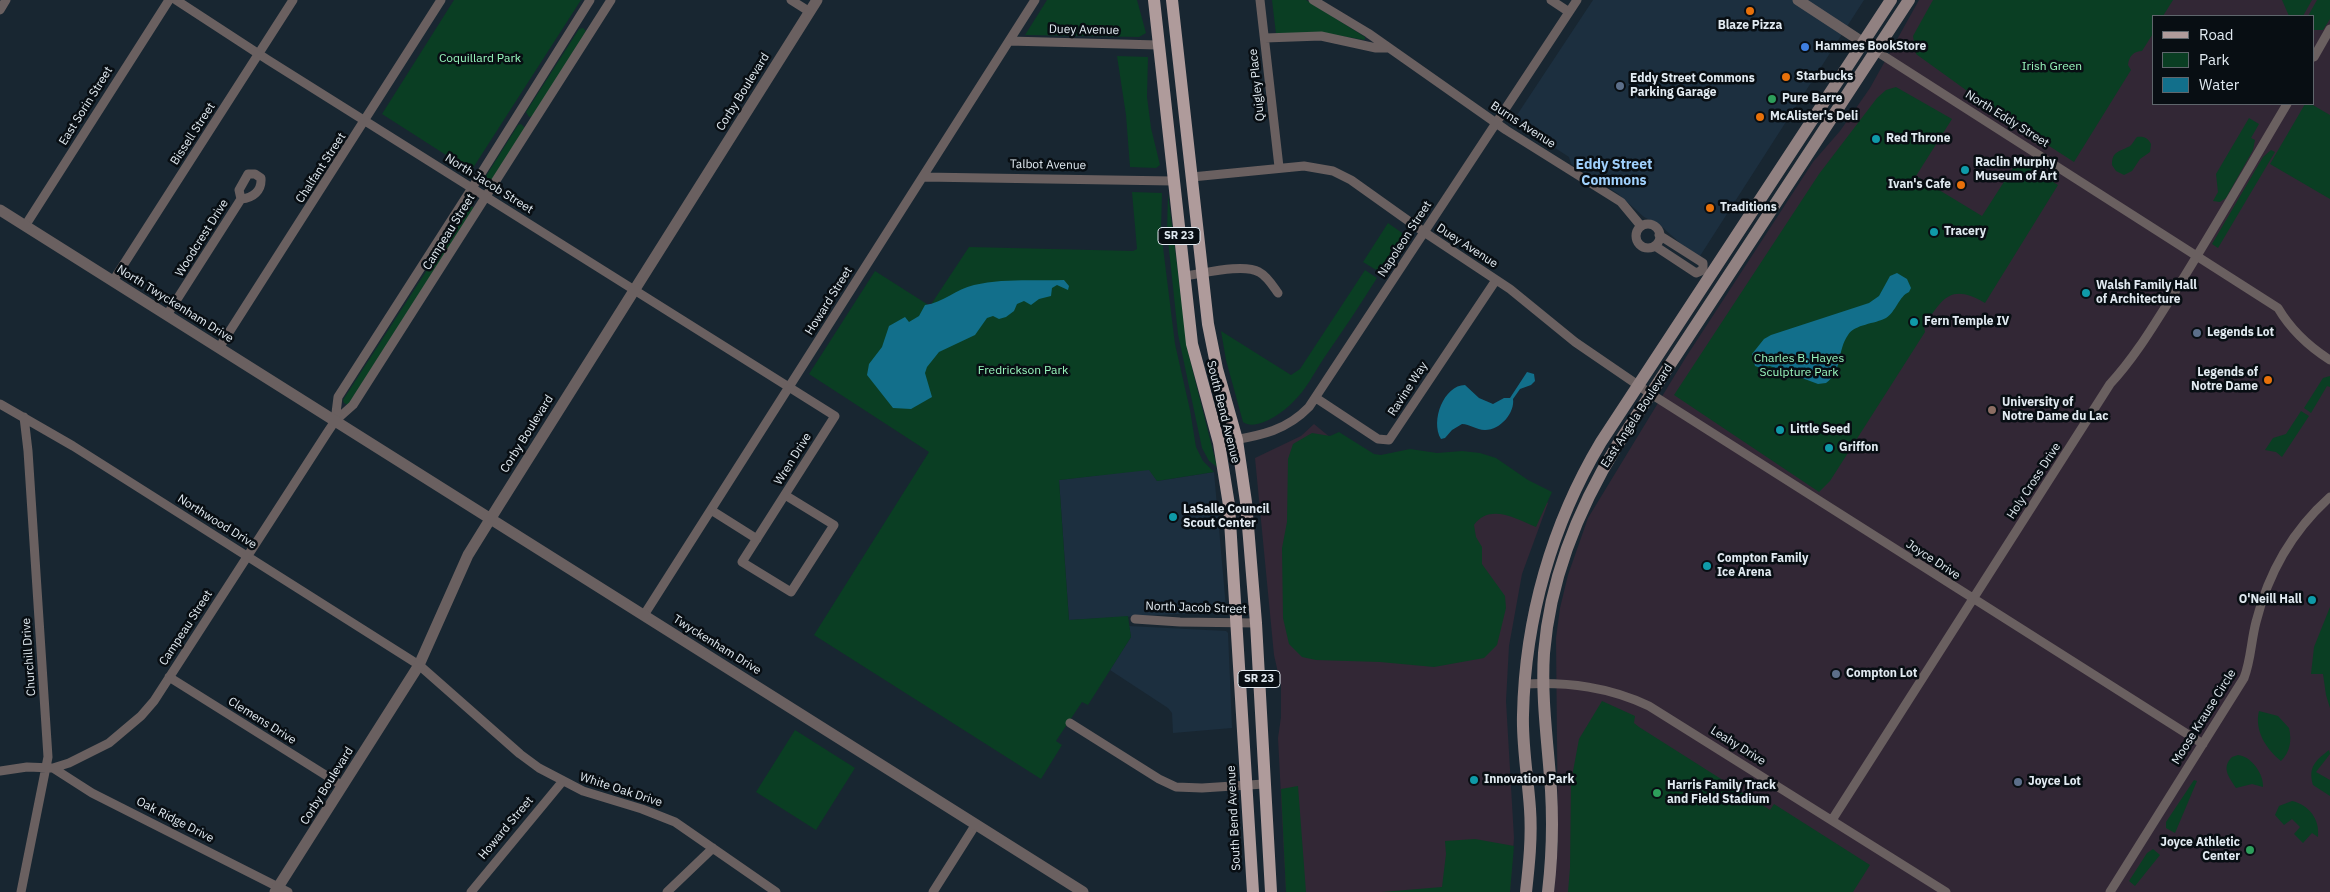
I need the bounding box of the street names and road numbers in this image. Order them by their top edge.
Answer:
street label: Duey Avenue [1049,22,1119,38]
street label: Quigley Place [1246,48,1268,122]
street label: Corby Boulevard [713,50,773,134]
street label: East Sorin Street [56,64,116,148]
street label: North Eddy Street [1962,87,2052,151]
street label: Burns Avenue [1488,99,1558,151]
street label: Bissell Street [168,100,218,168]
street label: Chalfant Street [293,130,349,206]
street label: North Jacob Street [442,151,536,217]
street label: Talbot Avenue [1010,157,1086,173]
street label: Campeau Street [420,191,478,273]
street label: Woodcrest Drive [172,197,232,279]
street label: Napoleon Street [1375,198,1435,280]
street label: Duey Avenue [1434,221,1500,271]
road number: SR 23 [1158,228,1200,245]
street label: North Twyckenham Drive [114,262,236,346]
street label: Howard Street [802,264,856,338]
street label: South Bend Avenue [1203,359,1243,465]
street label: Ravine Way [1385,359,1431,419]
street label: East Angela Boulevard [1598,361,1676,471]
street label: Corby Boulevard [497,392,557,476]
street label: Wren Drive [771,430,815,488]
street label: Holy Cross Drive [2004,440,2064,522]
street label: Northwood Drive [175,492,259,552]
street label: Joyce Drive [1903,537,1963,583]
street label: Campeau Street [156,588,216,668]
street label: North Jacob Street [1145,599,1247,617]
street label: Twyckenham Drive [670,612,764,678]
street label: Churchill Drive [19,617,39,697]
street label: Moose Krause Circle [2169,667,2239,767]
road number: SR 23 [1238,671,1280,688]
street label: Clemens Drive [225,694,299,748]
street label: Leahy Drive [1708,723,1768,769]
street label: Corby Boulevard [297,744,357,828]
street label: South Bend Avenue [1224,765,1244,871]
street label: White Oak Drive [578,770,664,810]
street label: Oak Ridge Drive [134,794,216,846]
street label: Howard Street [476,794,536,862]

